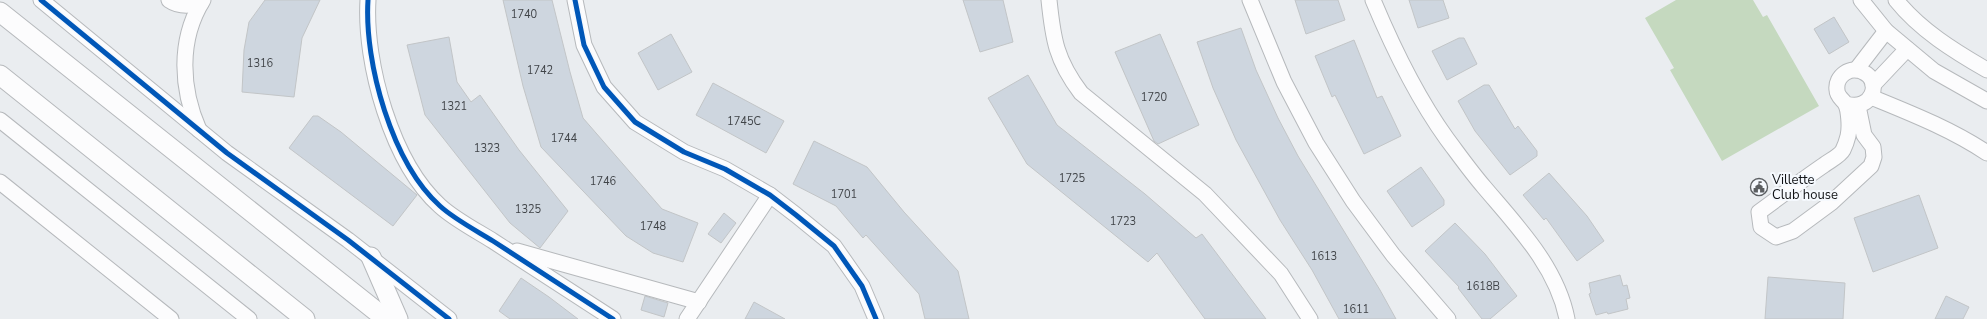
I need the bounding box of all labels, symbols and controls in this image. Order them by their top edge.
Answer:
house number: 1740 [511,7,538,22]
house number: 1316 [247,56,274,71]
house number: 1742 [527,63,553,78]
house number: 1720 [1141,90,1168,105]
house number: 1321 [441,99,467,114]
house number: 1745C [727,114,761,129]
house number: 1744 [551,131,578,146]
house number: 1323 [474,141,500,156]
house number: 1725 [1059,171,1086,186]
place label: Villette Club house [1771,171,1838,204]
house number: 1746 [590,174,617,189]
public building icon: Villette Club house [1749,177,1769,197]
house number: 1701 [831,187,857,202]
house number: 1325 [515,202,542,217]
house number: 1723 [1110,214,1136,229]
house number: 1748 [640,219,667,234]
house number: 1613 [1311,249,1337,264]
house number: 1618B [1466,279,1500,294]
house number: 1611 [1343,302,1369,317]

